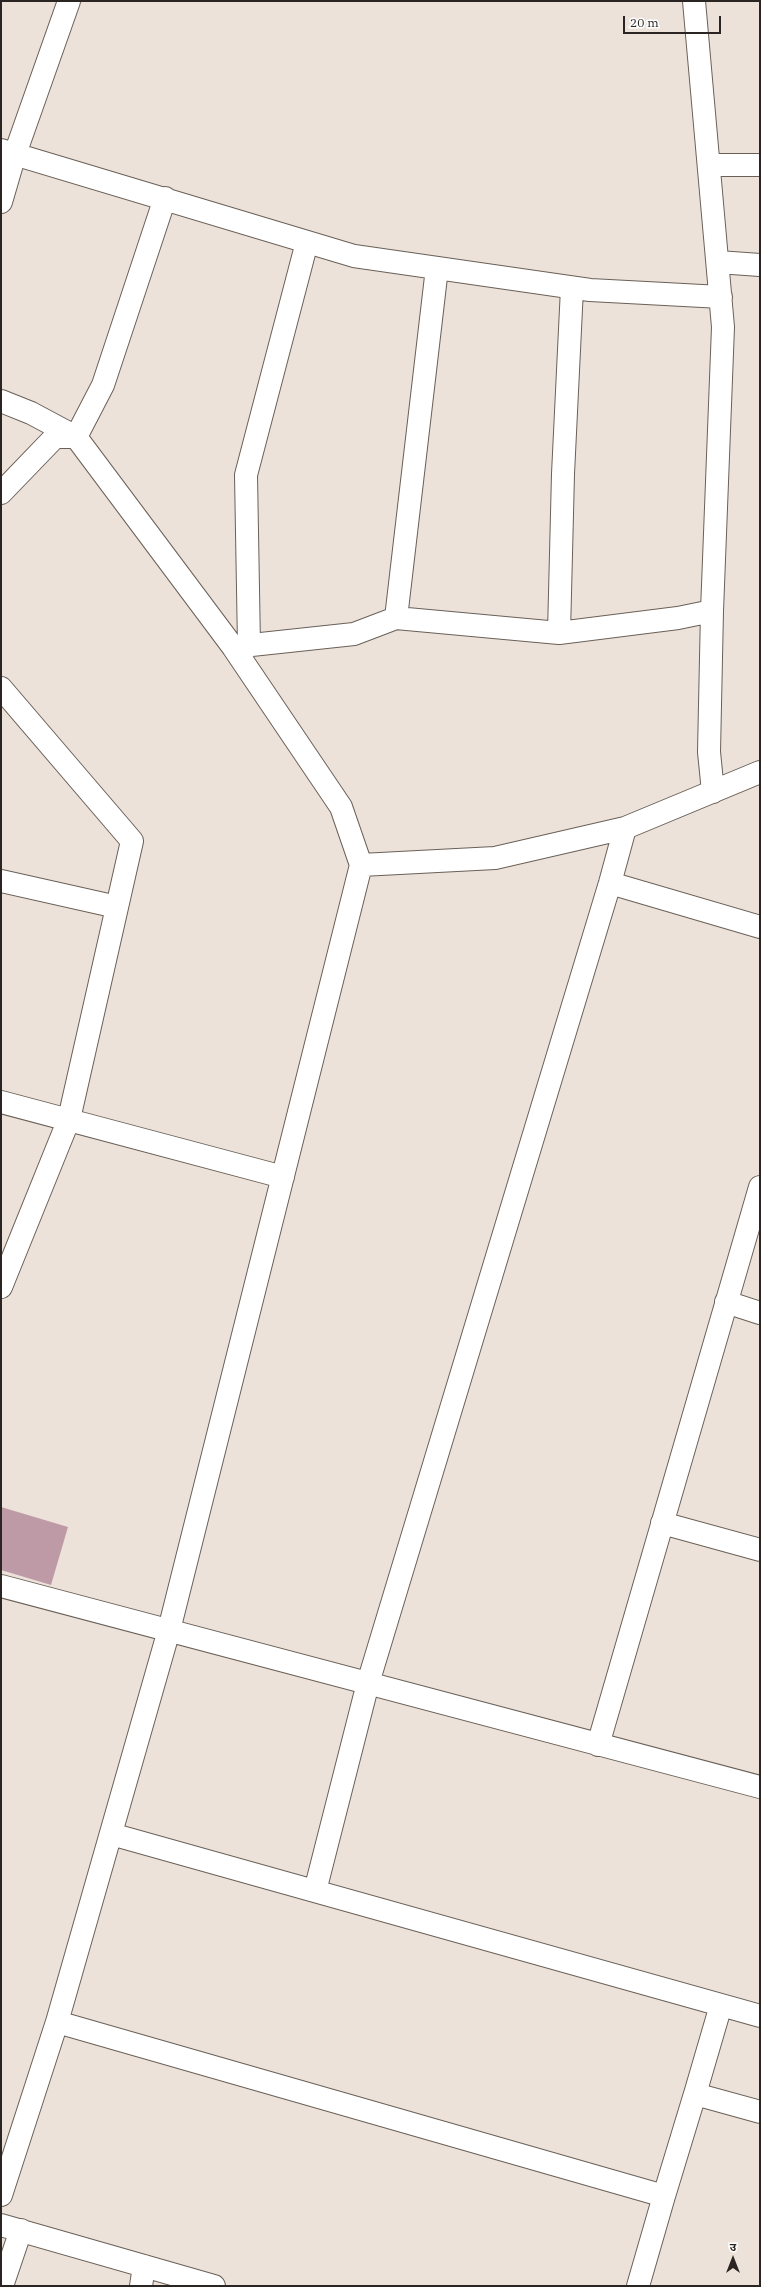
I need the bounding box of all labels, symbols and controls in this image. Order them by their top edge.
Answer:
scale bar [625,8,723,34]
text: 20 m [630,15,659,30]
north arrow [713,2239,753,2279]
text: उ [730,2240,736,2254]

